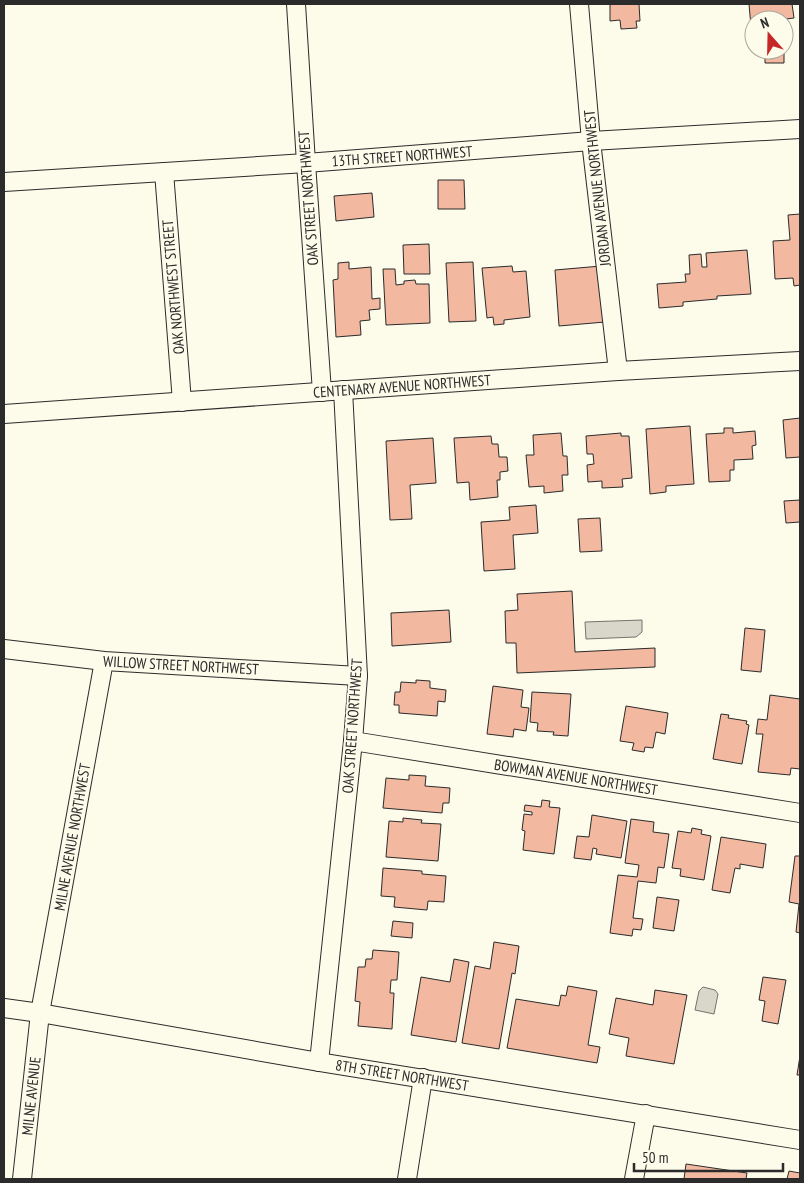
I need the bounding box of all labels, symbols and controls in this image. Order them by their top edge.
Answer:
north arrow [744,10,794,60]
text: N [758,13,771,33]
street label: JORDAN AVENUE NORTHWEST [579,109,615,268]
street label: OAK STREET NORTHWEST [294,130,322,266]
street label: 13TH STREET NORTHWEST [331,142,473,170]
street label: OAK NORTHWEST STREET [158,219,188,355]
street label: CENTENARY AVENUE NORTHWEST [313,370,492,402]
street label: WILLOW STREET NORTHWEST [103,651,260,679]
street label: OAK STREET NORTHWEST [338,658,366,794]
street label: BOWMAN AVENUE NORTHWEST [493,755,659,799]
street label: MILNE AVENUE NORTHWEST [50,762,94,912]
street label: 8TH STREET NORTHWEST [334,1055,470,1095]
street label: MILNE AVENUE [17,1056,45,1136]
scale bar [634,1140,783,1172]
text: 50 m [642,1148,668,1167]

